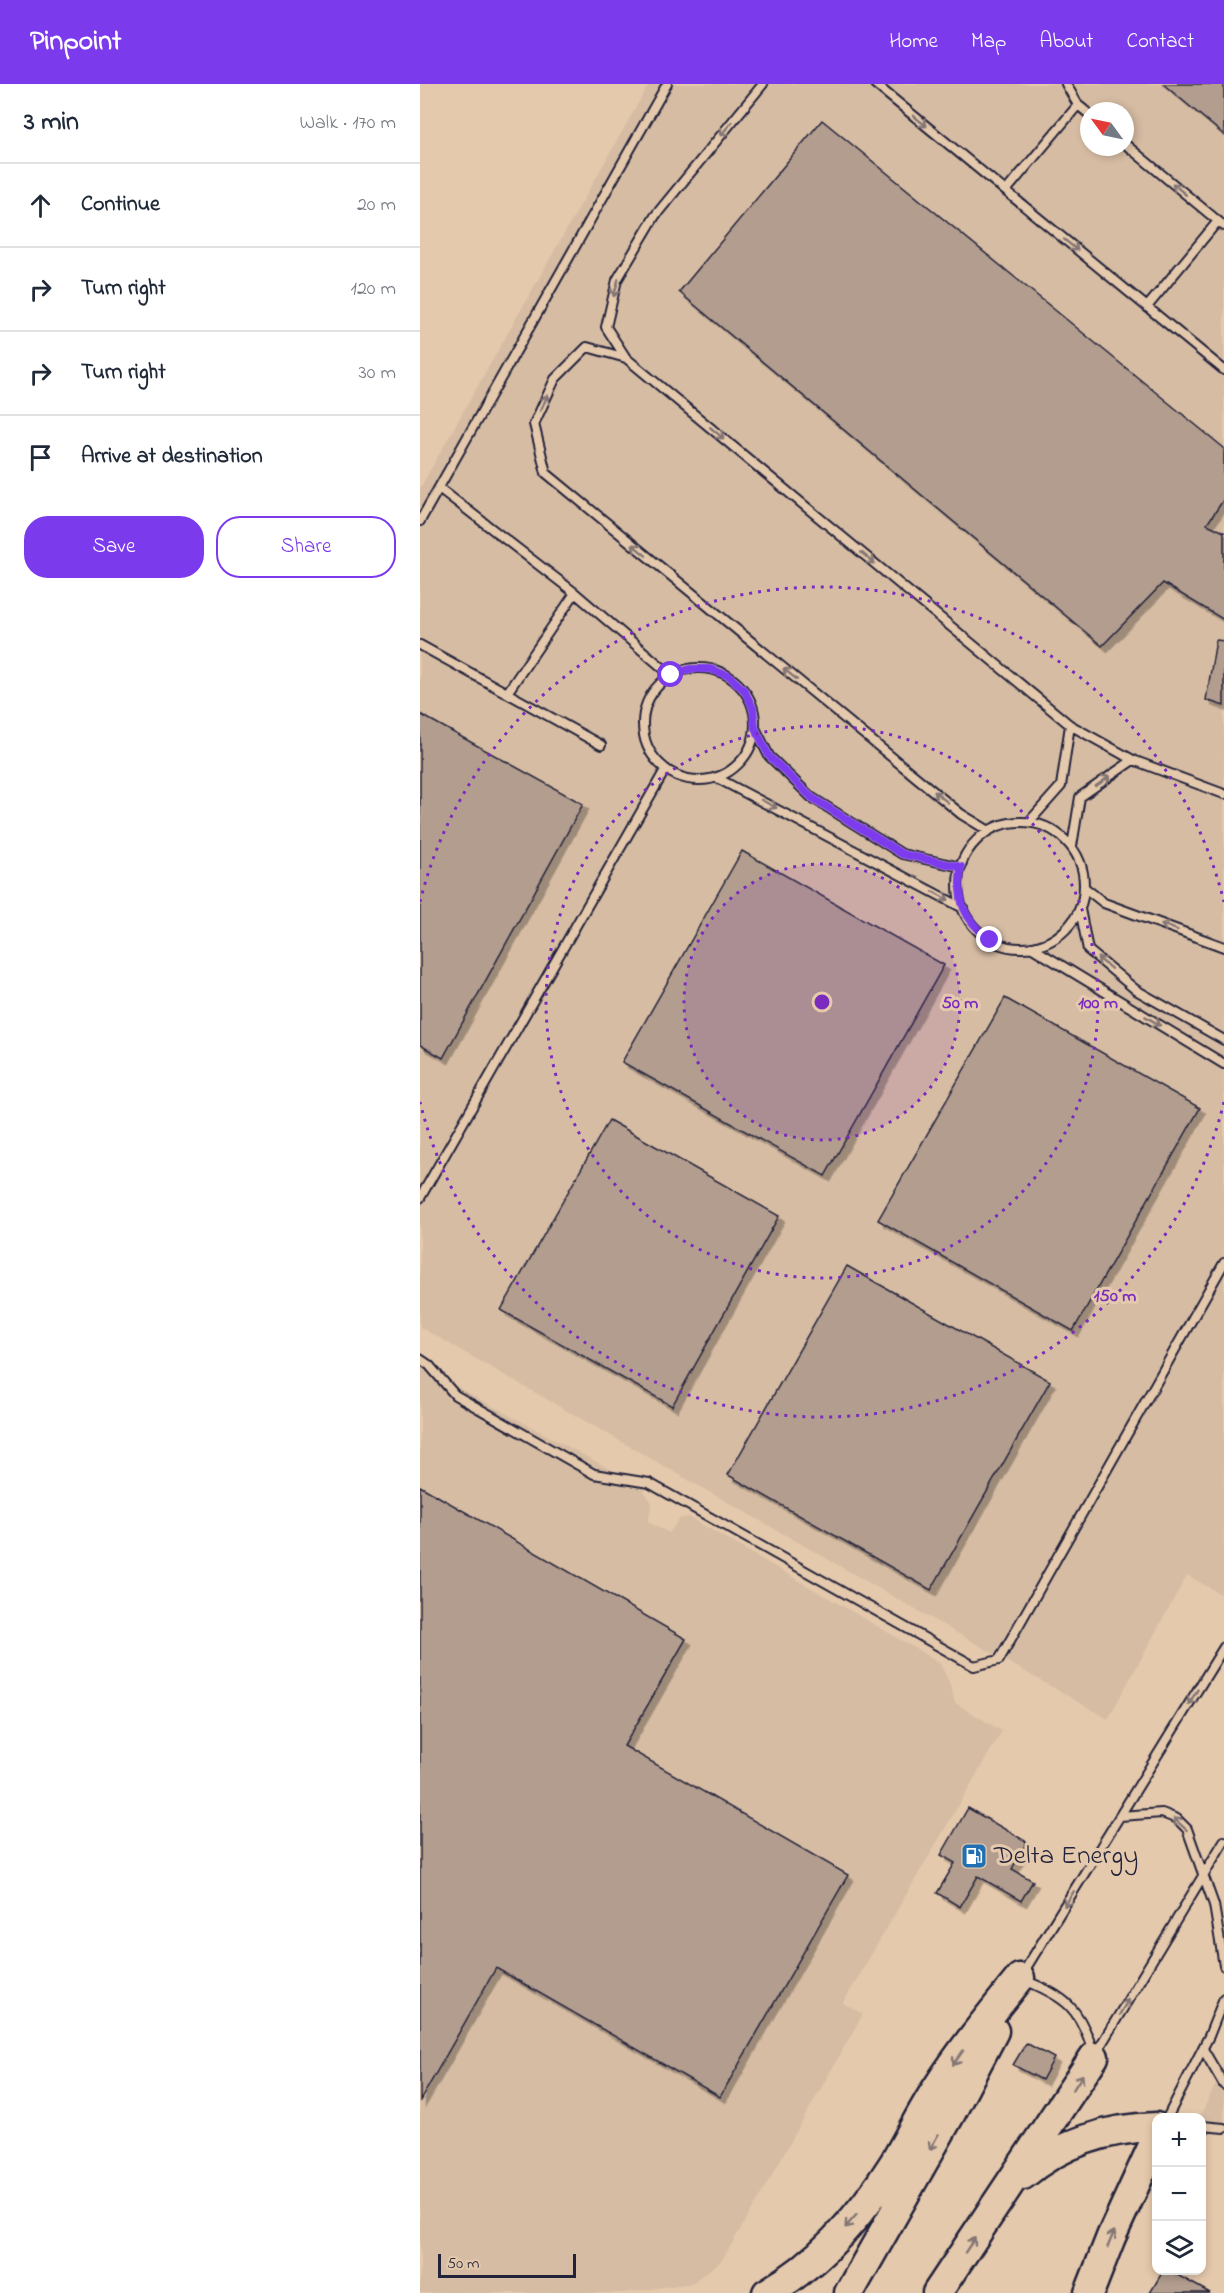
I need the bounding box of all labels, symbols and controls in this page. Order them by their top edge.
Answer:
text: Pinpoint [30,22,121,63]
text: Home [889,27,938,57]
text: Map [971,27,1006,57]
text: About [1039,27,1093,57]
text: Contact [1126,27,1194,57]
north arrow [1080,102,1134,156]
text: 3 min [24,104,79,142]
text: Walk · 170 m [300,109,396,138]
one-way arrow [912,114,927,128]
one-way arrow [720,121,733,137]
one-way arrow [1171,182,1187,195]
icon: ahead [24,189,57,222]
text: Continue [81,189,160,221]
text: 20 m [357,191,396,220]
one-way arrow [1063,238,1079,251]
icon: right [24,273,57,306]
text: Turn right [81,273,166,305]
text: 120 m [351,275,396,304]
one-way arrow [609,279,621,298]
icon: right [24,357,57,390]
text: Turn right [81,357,166,389]
text: 30 m [359,359,396,388]
one-way arrow [538,395,550,413]
one-way arrow [709,427,725,440]
icon: arrive [24,441,57,474]
text: Arrive at destination [81,441,263,473]
button: Save [24,516,204,578]
button: Share [216,516,396,578]
one-way arrow [632,543,647,557]
one-way arrow [860,551,876,564]
route start [657,661,683,687]
one-way arrow [782,667,798,680]
one-way arrow [1094,775,1111,787]
one-way arrow [933,791,949,804]
one-way arrow [760,798,777,810]
one-way arrow [932,890,949,902]
one-way arrow [1160,921,1179,932]
route end [976,926,1002,952]
one-way arrow [1096,957,1112,970]
text: 50 m [942,991,978,1017]
text: 100 m [1078,991,1118,1017]
centre of rings [812,992,832,1012]
one-way arrow [1144,1015,1161,1027]
text: 150 m [1094,1284,1136,1310]
one-way arrow [1187,1688,1199,1705]
one-way arrow [1173,1817,1189,1831]
place label: Delta Energy [993,1837,1138,1876]
fuel station icon: Delta Energy [959,1841,989,1871]
one-way arrow [1062,1890,1074,1907]
one-way arrow [1119,1999,1131,2016]
one-way arrow [952,2049,964,2065]
one-way arrow [1072,2074,1085,2091]
map controls [1152,2113,1206,2275]
button: + [1152,2113,1206,2167]
one-way arrow [928,2133,940,2150]
button: − [1152,2167,1206,2221]
one-way arrow [845,2212,859,2228]
button: layers [1152,2221,1206,2275]
one-way arrow [1106,2230,1117,2249]
one-way arrow [964,2237,976,2253]
scale bar [438,2251,576,2278]
text: 50 m [447,2252,479,2276]

